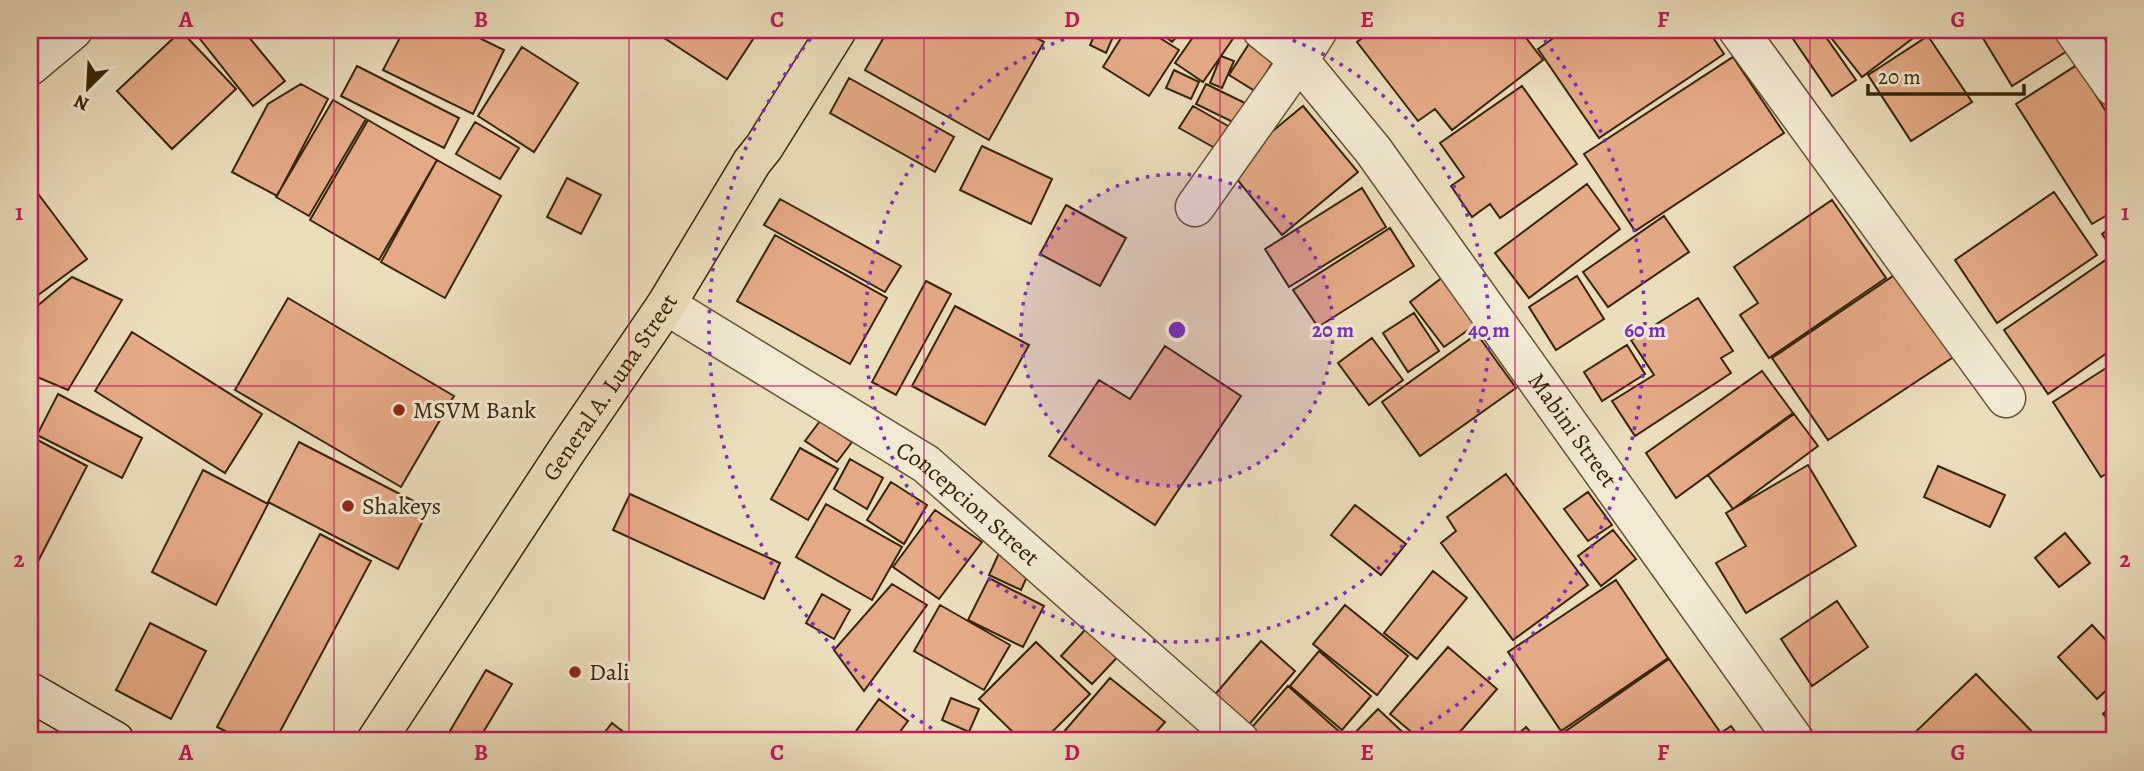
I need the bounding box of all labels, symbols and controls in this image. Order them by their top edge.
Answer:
text: A [178,4,194,35]
text: B [474,4,488,35]
text: C [770,4,784,35]
text: D [1064,4,1080,35]
text: E [1360,4,1374,35]
text: F [1657,4,1670,35]
text: G [1950,4,1966,35]
north arrow [52,52,122,122]
scale bar [1868,52,2023,96]
text: 20 m [1878,63,1921,91]
text: N [70,88,93,117]
text: 1 [15,197,23,228]
text: 1 [2121,197,2129,228]
street label: General A. Luna Street [535,288,685,487]
text: 20 m [1312,316,1354,344]
text: 40 m [1468,316,1510,344]
text: 60 m [1624,316,1666,344]
centre of rings [1165,318,1189,342]
street label: Mabini Street [1521,366,1625,494]
place label: MSVM Bank [413,394,536,426]
marker: MSVM Bank [391,402,407,418]
street label: Concepcion Street [890,434,1047,573]
place label: Shakeys [362,490,441,522]
marker: Shakeys [340,498,356,514]
text: 2 [13,544,25,575]
text: 2 [2119,544,2131,575]
place label: Dali [589,656,630,688]
marker: Dali [567,664,583,680]
text: A [178,737,194,768]
text: B [474,737,488,768]
text: C [770,737,784,768]
text: D [1064,737,1080,768]
text: E [1360,737,1374,768]
text: F [1657,737,1670,768]
text: G [1950,737,1966,768]

